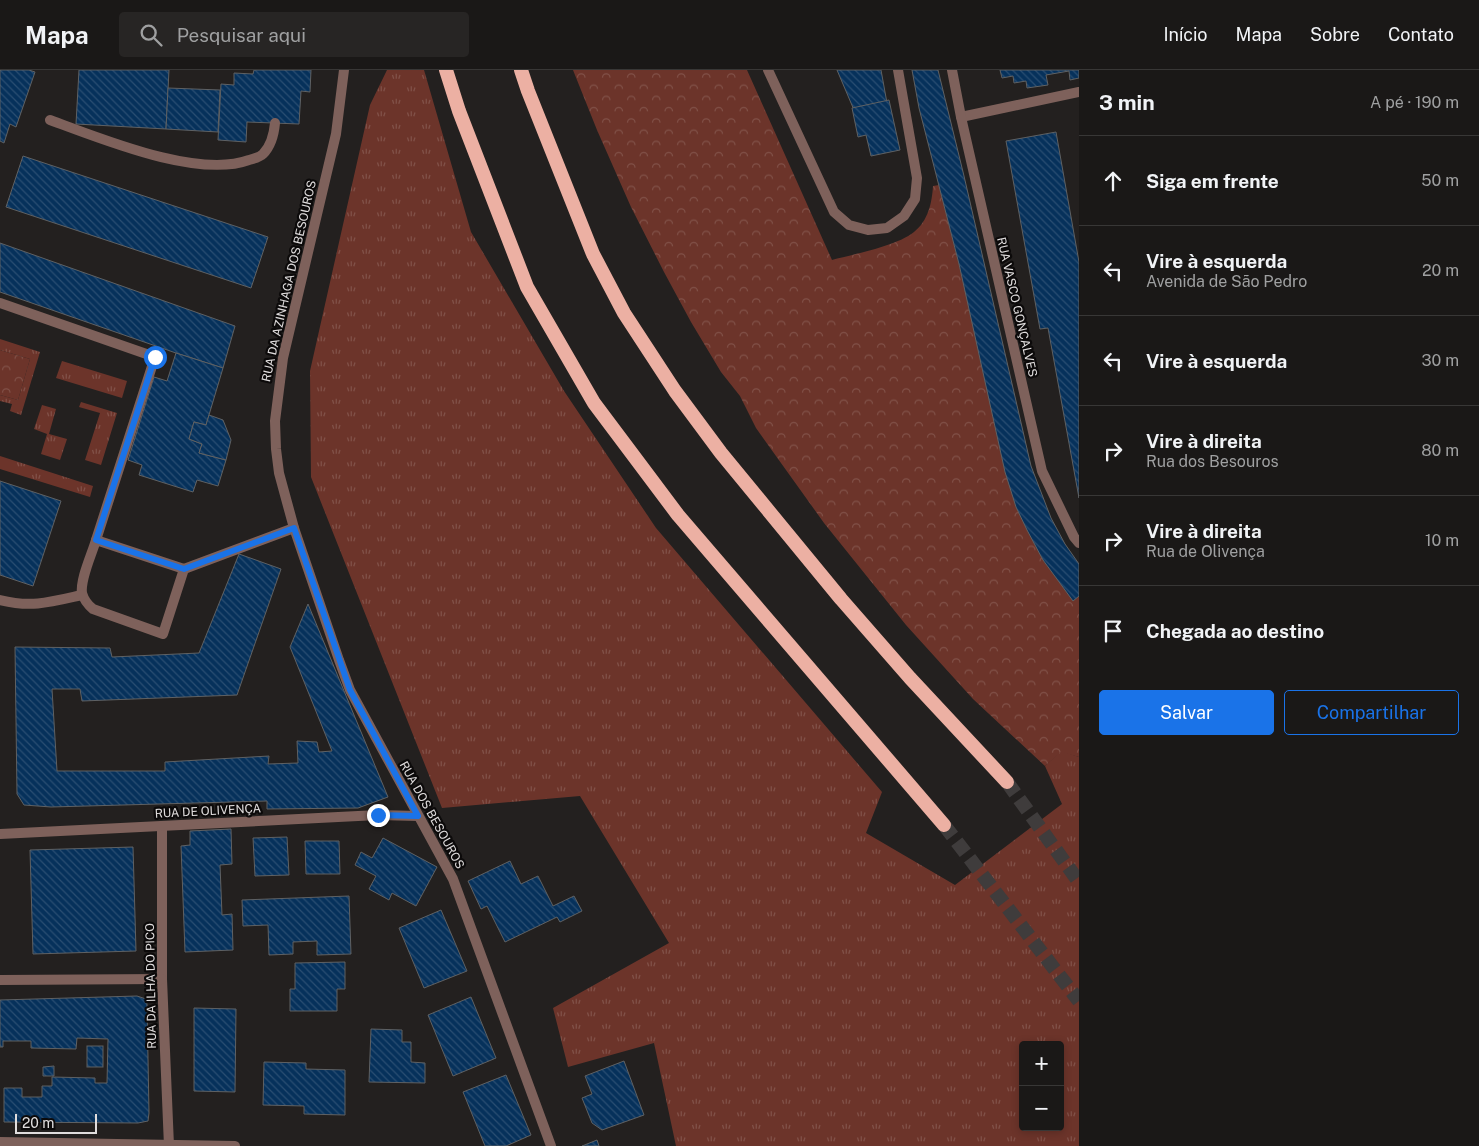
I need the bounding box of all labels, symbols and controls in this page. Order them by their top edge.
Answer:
search box [119,12,469,57]
text: Mapa [25,21,89,49]
icon: search [137,21,165,49]
text: Pesquisar aqui [177,24,306,46]
text: Início [1163,24,1208,45]
text: Mapa [1236,24,1282,45]
text: Sobre [1310,24,1360,45]
text: Contato [1388,24,1454,45]
text: 3 min [1099,90,1155,115]
text: A pé · 190 m [1370,93,1459,112]
icon: ahead [1099,167,1127,195]
text: Siga em frente [1146,170,1279,192]
text: 50 m [1421,171,1459,190]
street label: RUA DA AZINHAGA DOS BESOUROS [259,179,319,383]
street label: RUA VASCO GONÇALVES [994,236,1040,378]
text: Vire à esquerda [1146,250,1287,272]
icon: left [1099,257,1127,285]
text: 20 m [1422,261,1459,280]
text: Avenida de São Pedro [1146,272,1307,291]
route start [144,346,167,369]
icon: left [1099,347,1127,375]
text: Vire à esquerda [1146,350,1287,372]
text: 30 m [1422,351,1459,370]
text: Vire à direita [1146,430,1262,452]
icon: right [1099,437,1127,465]
text: 80 m [1421,441,1459,460]
text: Rua dos Besouros [1146,452,1279,471]
text: Vire à direita [1146,520,1262,542]
icon: right [1099,527,1127,555]
text: 10 m [1425,531,1459,550]
text: Rua de Olivença [1146,542,1265,561]
icon: arrive [1099,617,1127,645]
text: Chegada ao destino [1146,620,1324,642]
button: Salvar [1099,690,1274,735]
button: Compartilhar [1284,690,1459,735]
street label: RUA DOS BESOUROS [397,759,467,871]
street label: RUA DE OLIVENÇA [155,801,262,821]
route end [367,804,390,827]
street label: RUA DA ILHA DO PICO [143,923,159,1049]
map controls [1019,1041,1064,1131]
button: + [1019,1041,1064,1086]
button: − [1019,1086,1064,1131]
scale bar [15,1111,98,1134]
text: 20 m [22,1115,54,1131]

